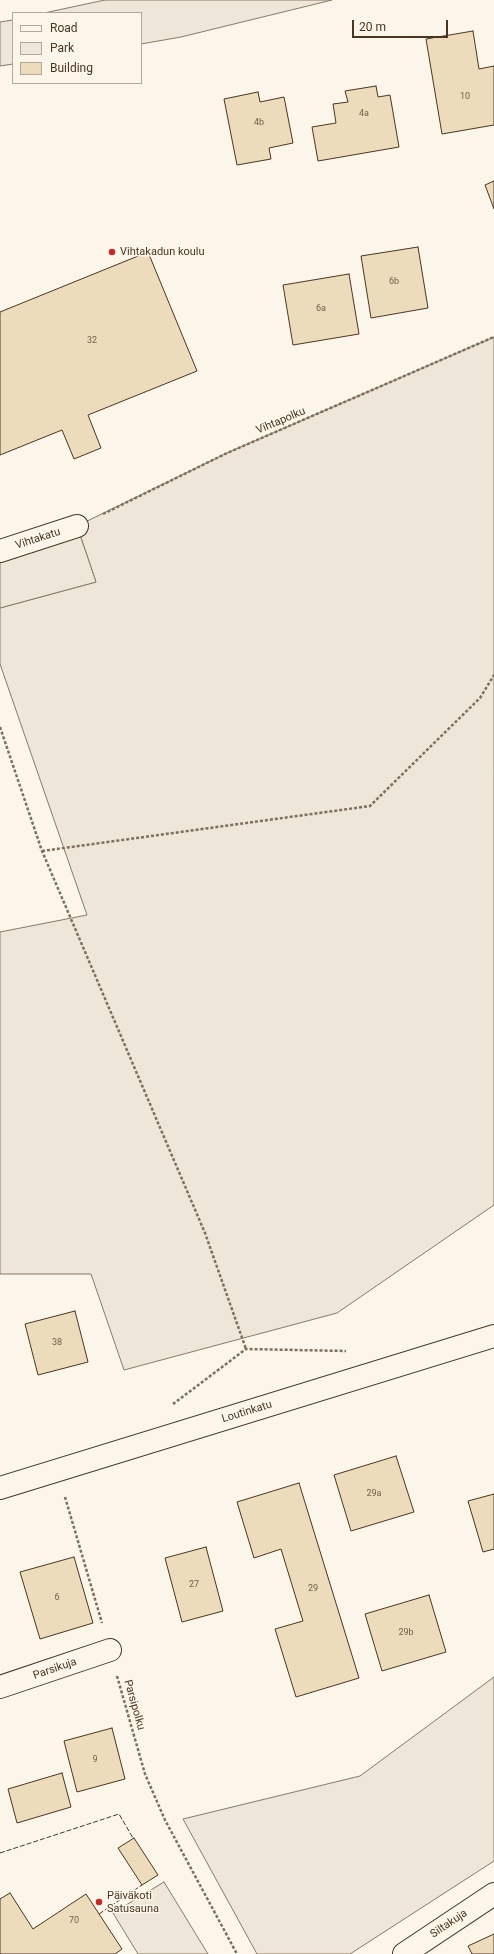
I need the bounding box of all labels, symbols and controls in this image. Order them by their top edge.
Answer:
legend [12,12,142,84]
scale bar [354,12,450,38]
text: 20 m [359,20,386,34]
text: Road [50,21,78,35]
text: Park [50,41,74,55]
text: Building [50,61,93,75]
house number: 10 [460,92,470,102]
house number: 4a [359,109,369,119]
house number: 4b [254,118,264,128]
place label: Vihtakadun koulu [120,245,205,259]
marker: Vihtakadun koulu [107,247,117,257]
house number: 6b [389,277,399,287]
house number: 6a [316,304,326,314]
house number: 32 [87,336,97,346]
street label: Vihtapolku [254,405,308,437]
street label: Vihtakatu [14,526,62,552]
house number: 38 [52,1338,62,1348]
street label: Loutinkatu [220,1398,274,1426]
house number: 29a [366,1489,382,1499]
house number: 27 [189,1580,199,1590]
house number: 29 [308,1584,318,1594]
house number: 6 [54,1593,60,1603]
house number: 29b [398,1628,414,1638]
street label: Parsikuja [31,1655,79,1683]
street label: Parsipolku [121,1678,147,1732]
house number: 9 [92,1755,98,1765]
place label: Päiväkoti Satusauna [107,1889,159,1915]
marker: Päiväkoti Satusauna [94,1897,104,1907]
street label: Siltakuja [428,1907,470,1941]
house number: 70 [69,1916,79,1926]

